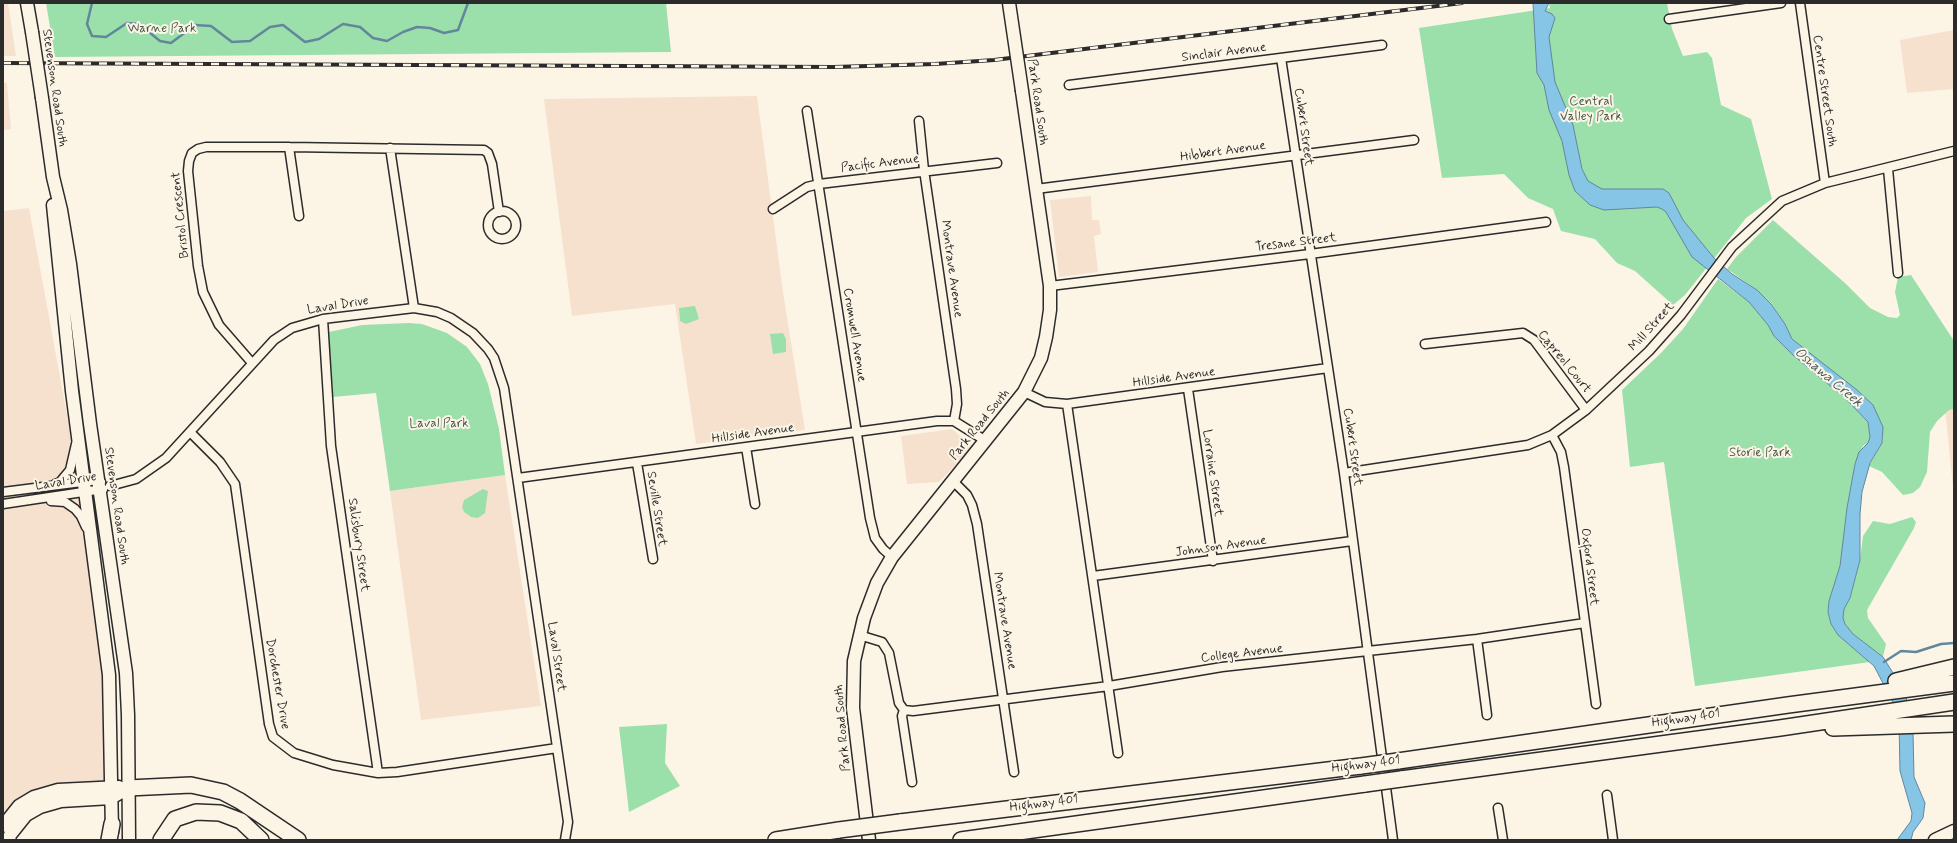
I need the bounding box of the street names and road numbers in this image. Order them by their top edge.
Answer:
street label: Stevenson Road South [38,28,70,148]
street label: Centre Street South [1808,34,1840,148]
street label: Sinclair Avenue [1181,40,1267,66]
street label: Park Road South [1023,58,1051,146]
street label: Cubert Street [1290,87,1316,167]
street label: Hibbert Avenue [1179,138,1267,166]
street label: Pacific Avenue [840,151,920,177]
street label: Bristol Crescent [169,171,193,259]
street label: Montrave Avenue [936,219,966,319]
street label: Tresane Street [1255,230,1337,256]
street label: Cromwell Avenue [839,287,869,383]
street label: Laval Drive [306,293,370,319]
street label: Mill Street [1626,299,1678,355]
street label: Capreol Court [1534,327,1594,397]
street label: Hillside Avenue [1132,364,1216,392]
street label: Park Road South [947,386,1013,464]
street label: Cubert Street [1339,407,1365,487]
street label: Hillside Avenue [711,420,795,448]
street label: Lorraine Street [1198,429,1226,517]
street label: Stevenson Road South [100,446,132,566]
street label: Laval Drive [34,469,98,495]
street label: Seville Street [642,470,670,548]
street label: Salisbury Street [344,497,372,593]
street label: Oxford Street [1577,527,1601,607]
street label: Johnson Avenue [1175,533,1267,561]
street label: Montrave Avenue [989,571,1019,671]
street label: Laval Street [543,621,569,693]
street label: Dorchester Drive [261,637,293,731]
street label: College Avenue [1200,641,1284,667]
street label: Park Road South [831,684,855,772]
street label: Highway 401 [1651,706,1721,732]
street label: Highway 401 [1331,753,1401,777]
street label: Highway 401 [1009,792,1079,816]

